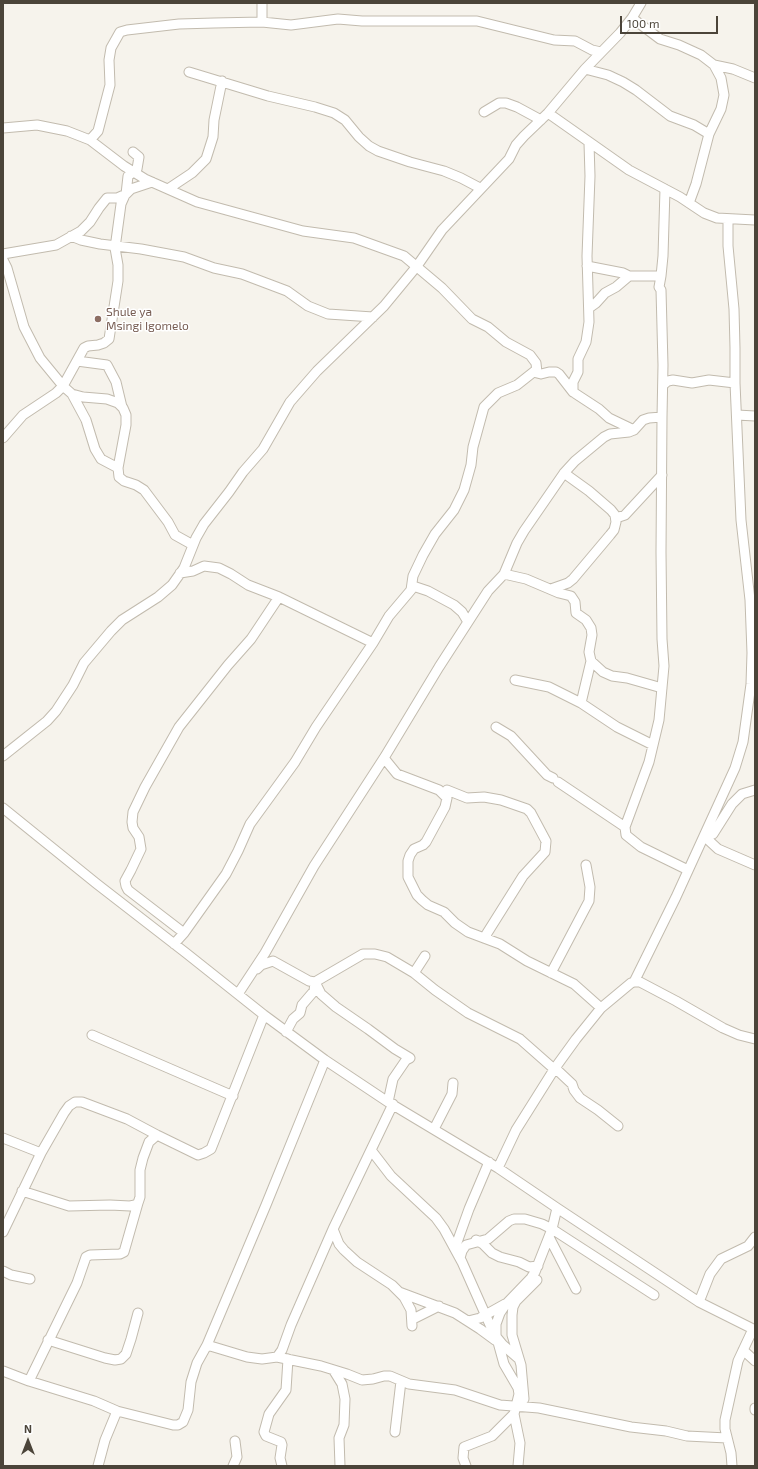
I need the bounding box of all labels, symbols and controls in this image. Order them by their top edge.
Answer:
scale bar [622,8,720,34]
text: 100 m [627,16,659,30]
place label: Shule ya Msingi Igomelo [106,305,189,333]
marker: Shule ya Msingi Igomelo [93,314,103,324]
north arrow [8,1421,48,1461]
text: N [24,1422,32,1435]

